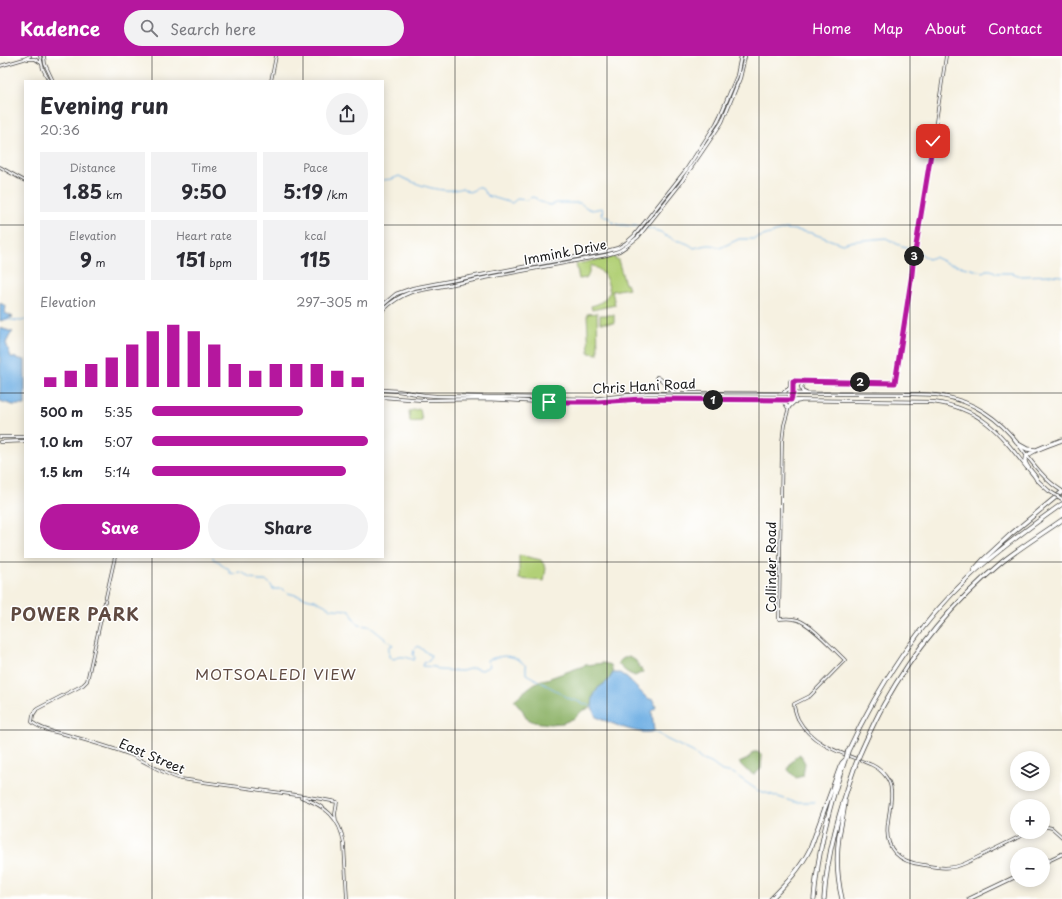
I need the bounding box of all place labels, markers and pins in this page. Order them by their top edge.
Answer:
pin [916,124,950,158]
pin: 3 [904,246,924,266]
pin: 2 [850,372,870,392]
pin [532,385,566,419]
pin: 1 [703,390,723,410]

